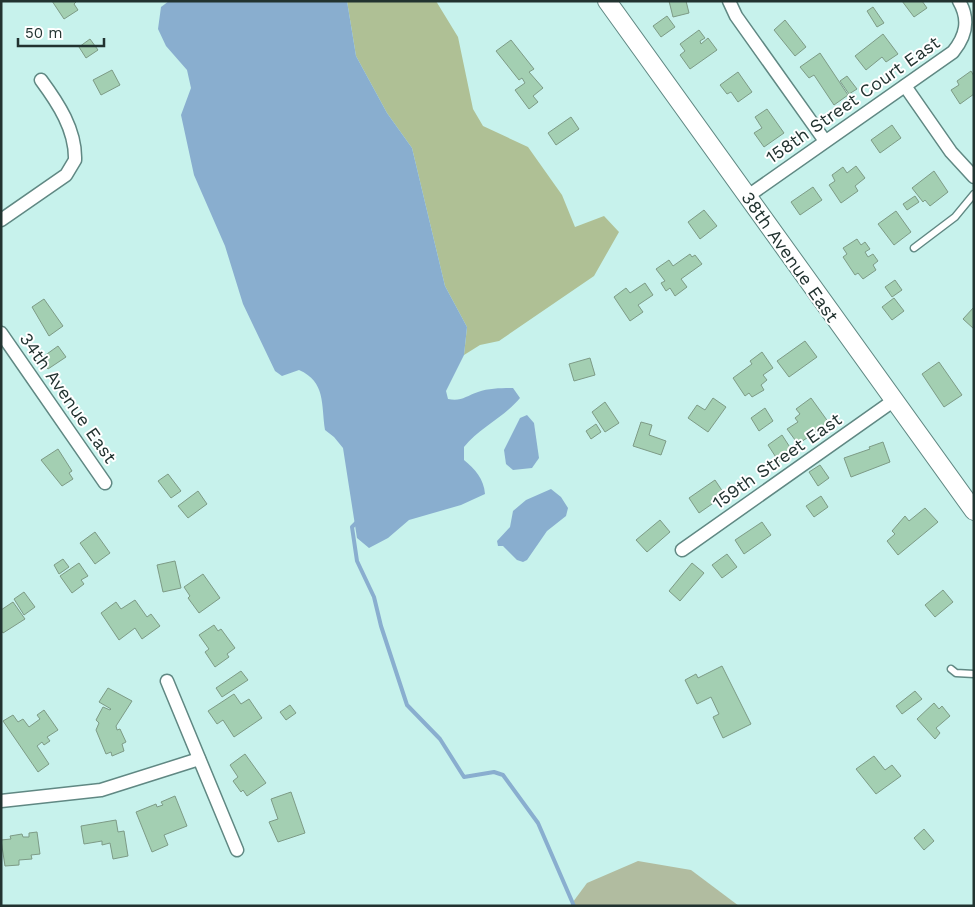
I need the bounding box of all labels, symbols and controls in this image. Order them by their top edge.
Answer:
scale bar [18,15,104,47]
text: 50 m [25,24,62,42]
street label: 158th Street Court East [762,31,944,168]
street label: 38th Avenue East [738,188,843,326]
street label: 34th Avenue East [16,329,121,467]
street label: 159th Street East [708,408,846,513]

